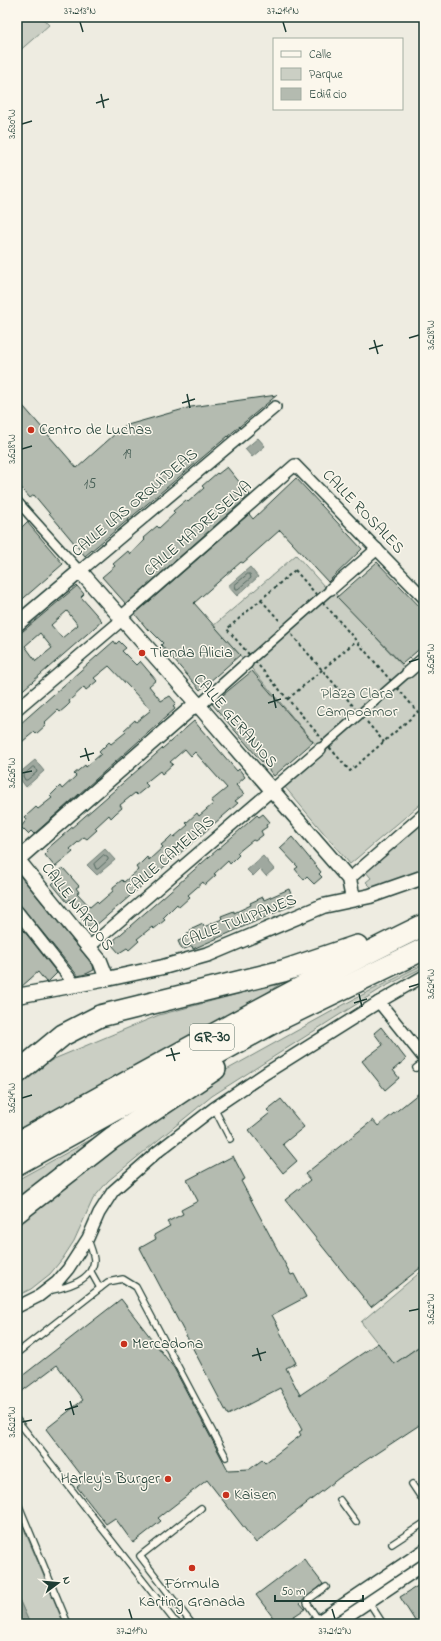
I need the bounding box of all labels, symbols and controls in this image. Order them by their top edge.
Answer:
text: 37.213°N [64,4,96,19]
text: 37.214°N [267,4,299,19]
legend [273,38,403,110]
text: Calle [309,46,332,64]
text: Parque [309,66,343,84]
text: Edificio [309,86,347,104]
text: 3.630°W [5,109,20,139]
text: 3.628°W [424,320,439,350]
place label: Centro de Luchas [39,418,152,442]
marker: Centro de Luchas [26,425,36,435]
text: 3.628°W [5,434,20,464]
street label: CALLE LAS ORQUÍDEAS [67,443,203,563]
house number: 19 [123,444,132,465]
street label: CALLE ROSALES [316,464,410,560]
house number: 15 [84,474,96,495]
street label: CALLE MADRESELVA [139,475,257,583]
place label: Tienda Alicia [150,641,233,665]
text: 3.626°W [424,644,439,674]
marker: Tienda Alicia [137,648,147,658]
street label: CALLE GERANIOS [187,669,283,773]
park label: Plaza Clara Campoamor [316,682,398,724]
text: 3.626°W [5,758,20,788]
street label: CALLE CAMELIAS [120,810,220,902]
street label: CALLE NARDOS [35,858,119,956]
street label: CALLE TULIPANES [178,888,300,954]
text: 3.624°W [424,969,439,999]
road number: GR-30 [190,1024,234,1050]
text: 3.624°W [5,1083,20,1113]
text: 3.622°W [424,1293,439,1324]
place label: Mercadona [132,1332,203,1356]
marker: Mercadona [119,1339,129,1349]
text: 3.622°W [5,1406,20,1437]
place label: Harley's Burger [60,1467,160,1491]
marker: Harley's Burger [163,1474,173,1484]
place label: Kaisen [234,1483,277,1507]
marker: Kaisen [221,1490,231,1500]
north arrow [38,1563,78,1603]
marker: Fórmula Karting Granada [187,1563,197,1573]
place label: Fórmula Karting Granada [139,1572,245,1614]
text: N [58,1575,75,1586]
scale bar [275,1577,363,1603]
text: 50 m [281,1583,305,1601]
text: 37.211°N [116,1624,148,1639]
text: 37.212°N [319,1624,352,1639]

